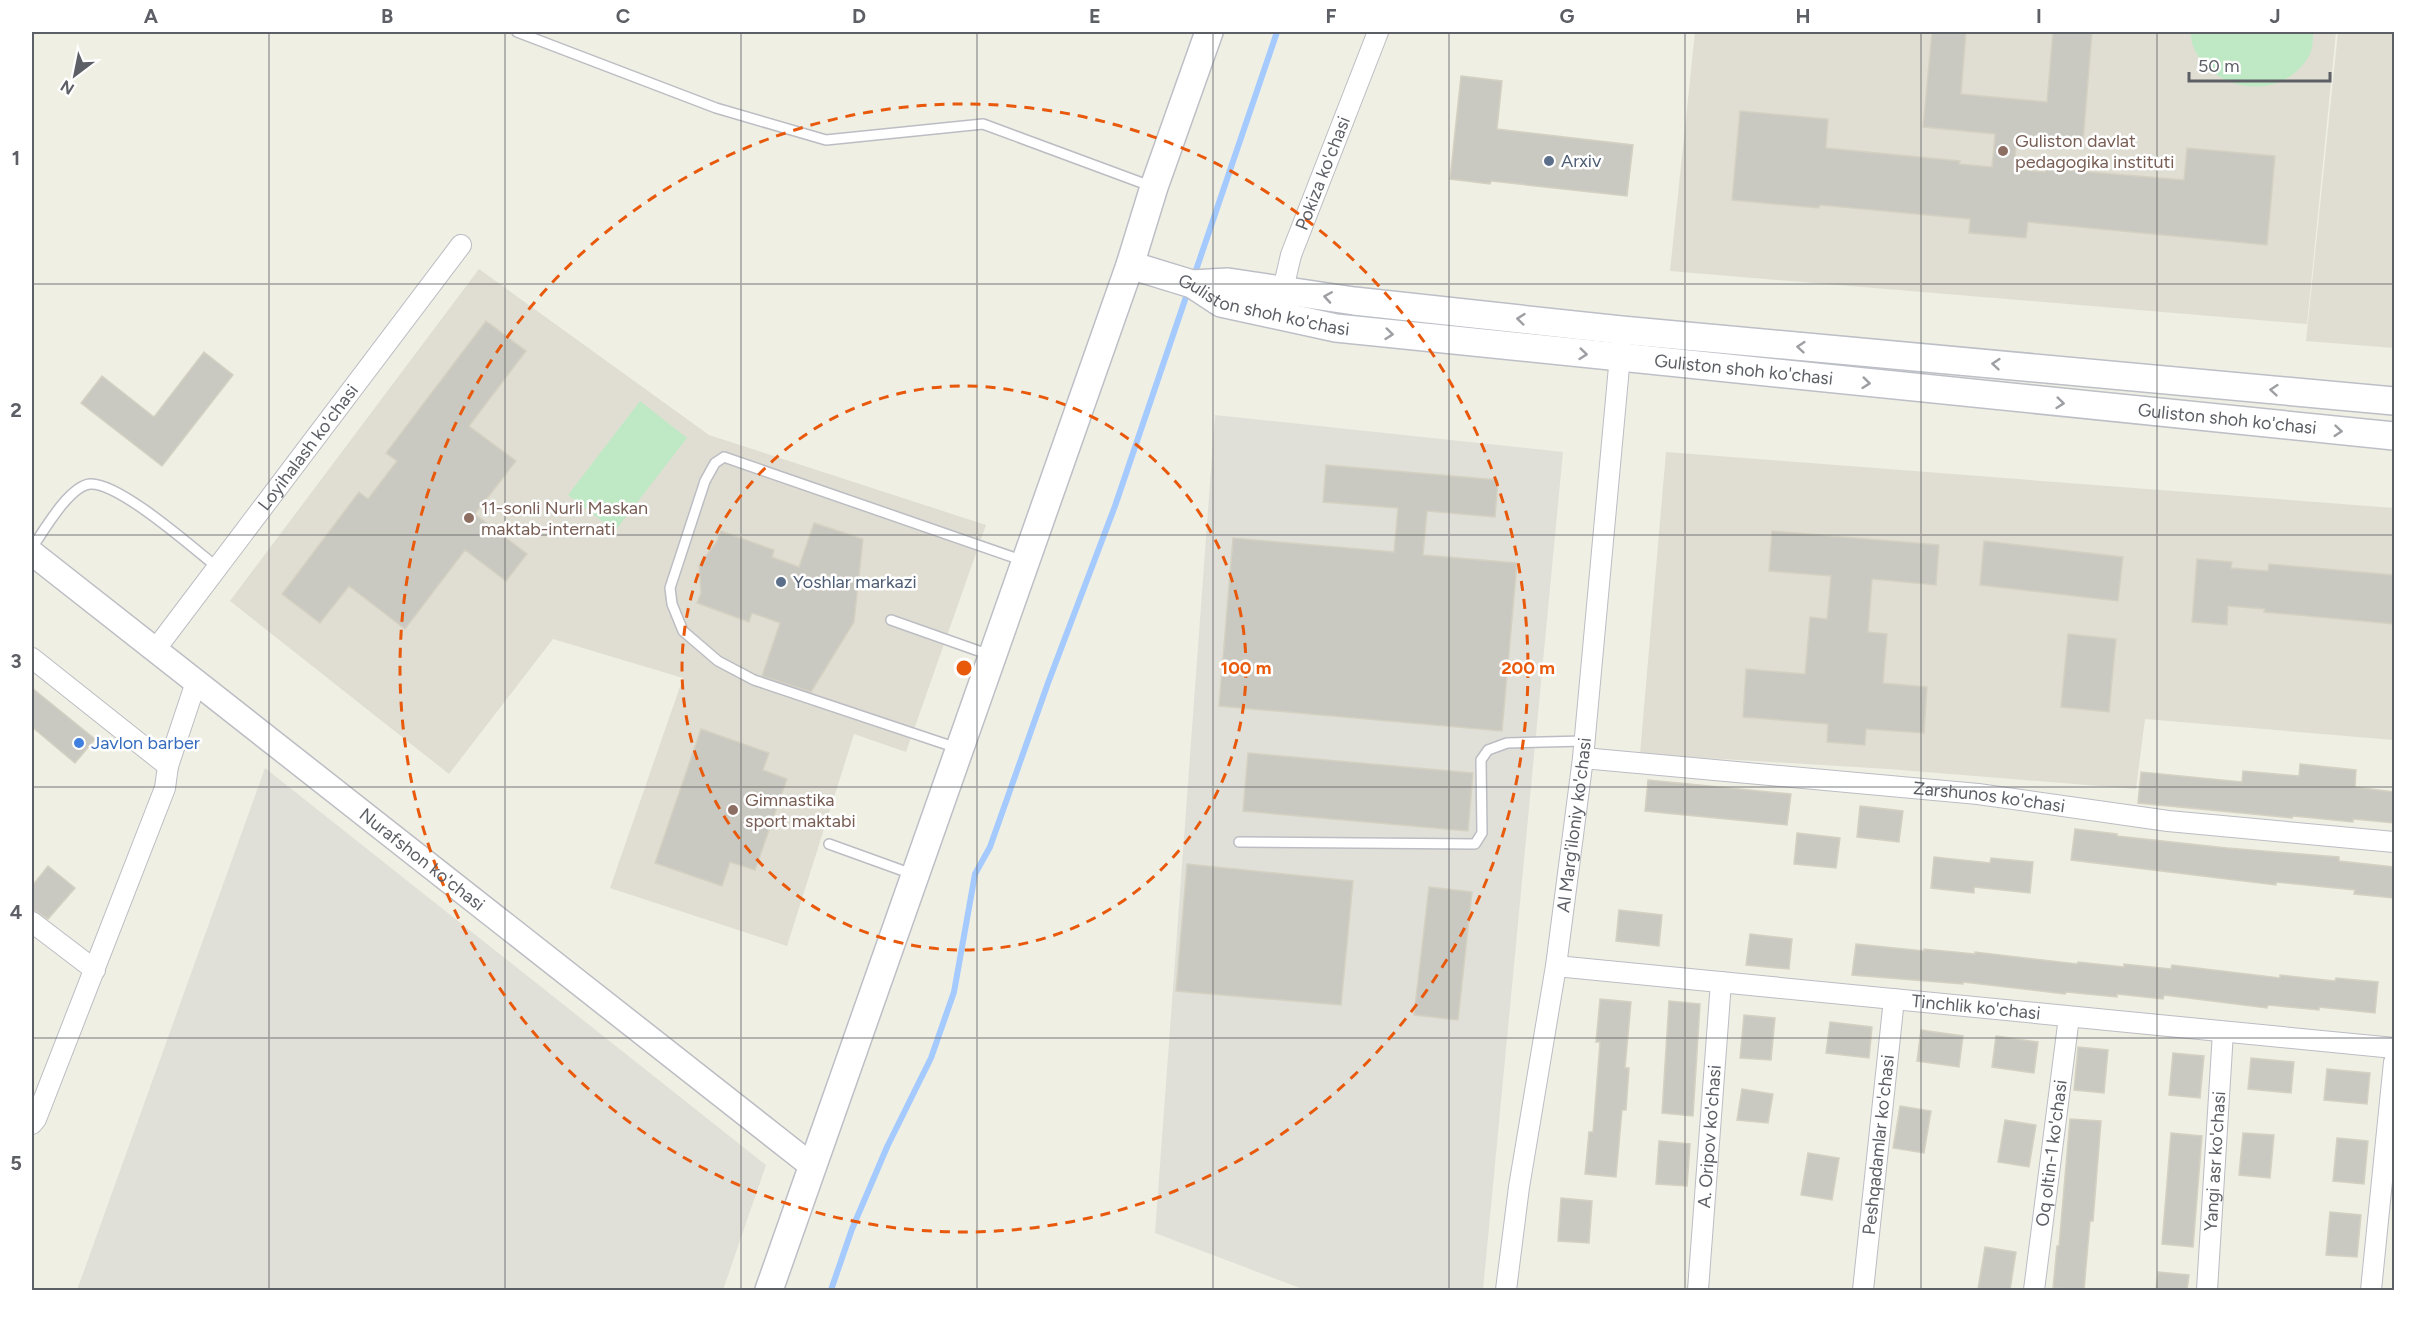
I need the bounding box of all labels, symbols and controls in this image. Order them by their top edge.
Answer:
text: A [144,4,159,28]
text: B [381,4,393,28]
text: C [616,4,630,28]
text: D [852,4,866,28]
text: E [1089,4,1101,28]
text: F [1325,4,1337,28]
text: G [1560,4,1575,28]
text: H [1796,4,1811,28]
text: I [2036,4,2042,28]
text: J [2269,4,2281,28]
north arrow [45,45,105,105]
scale bar [2189,45,2330,83]
text: 50 m [2198,55,2240,77]
text: N [57,76,78,99]
street label: Pokiza ko'chasi [1291,113,1355,233]
place label: Guliston davlat pedagogika instituti [2015,130,2175,173]
marker: Guliston davlat pedagogika instituti [1996,144,2010,158]
text: 1 [12,146,20,170]
place label: Arxiv [1561,150,1602,172]
marker: Arxiv [1542,154,1556,168]
street label: Guliston shoh ko'chasi [1176,269,1351,340]
one-way arrow [1323,291,1333,304]
one-way arrow [1517,314,1526,326]
one-way arrow [1384,327,1394,340]
one-way arrow [1797,341,1806,354]
one-way arrow [1578,347,1588,360]
street label: Guliston shoh ko'chasi [1653,350,1834,390]
one-way arrow [1991,358,2000,371]
one-way arrow [1862,376,1871,389]
street label: Loyihalash ko'chasi [253,380,363,515]
one-way arrow [2269,384,2278,397]
one-way arrow [2056,396,2065,409]
text: 2 [10,398,22,422]
street label: Guliston shoh ko'chasi [2137,399,2318,439]
one-way arrow [2333,424,2342,437]
place label: 11-sonli Nurli Maskan maktab-internati [481,497,648,540]
marker: 11-sonli Nurli Maskan maktab-internati [462,511,476,525]
place label: Yoshlar markazi [793,571,917,593]
marker: Yoshlar markazi [774,575,788,589]
text: 3 [10,649,22,673]
text: 100 m [1221,657,1271,679]
text: 200 m [1501,657,1555,679]
centre of rings [954,658,974,678]
place label: Javlon barber [91,732,200,754]
marker: Javlon barber [72,736,86,750]
street label: Al Marg'iloniy ko'chasi [1552,737,1596,914]
street label: Zarshunos ko'chasi [1912,777,2066,817]
place label: Gimnastika sport maktabi [745,789,856,832]
street label: Nurafshon ko'chasi [355,803,489,916]
marker: Gimnastika sport maktabi [726,803,740,817]
text: 4 [10,900,23,924]
street label: Tinchlik ko'chasi [1910,990,2041,1024]
street label: Peshqadamlar ko'chasi [1858,1054,1899,1236]
street label: A. Oripov ko'chasi [1693,1064,1726,1209]
street label: Oq oltin-1 ko'chasi [2031,1078,2072,1228]
street label: Yangi asr ko'chasi [2200,1090,2230,1232]
text: 5 [10,1151,22,1175]

